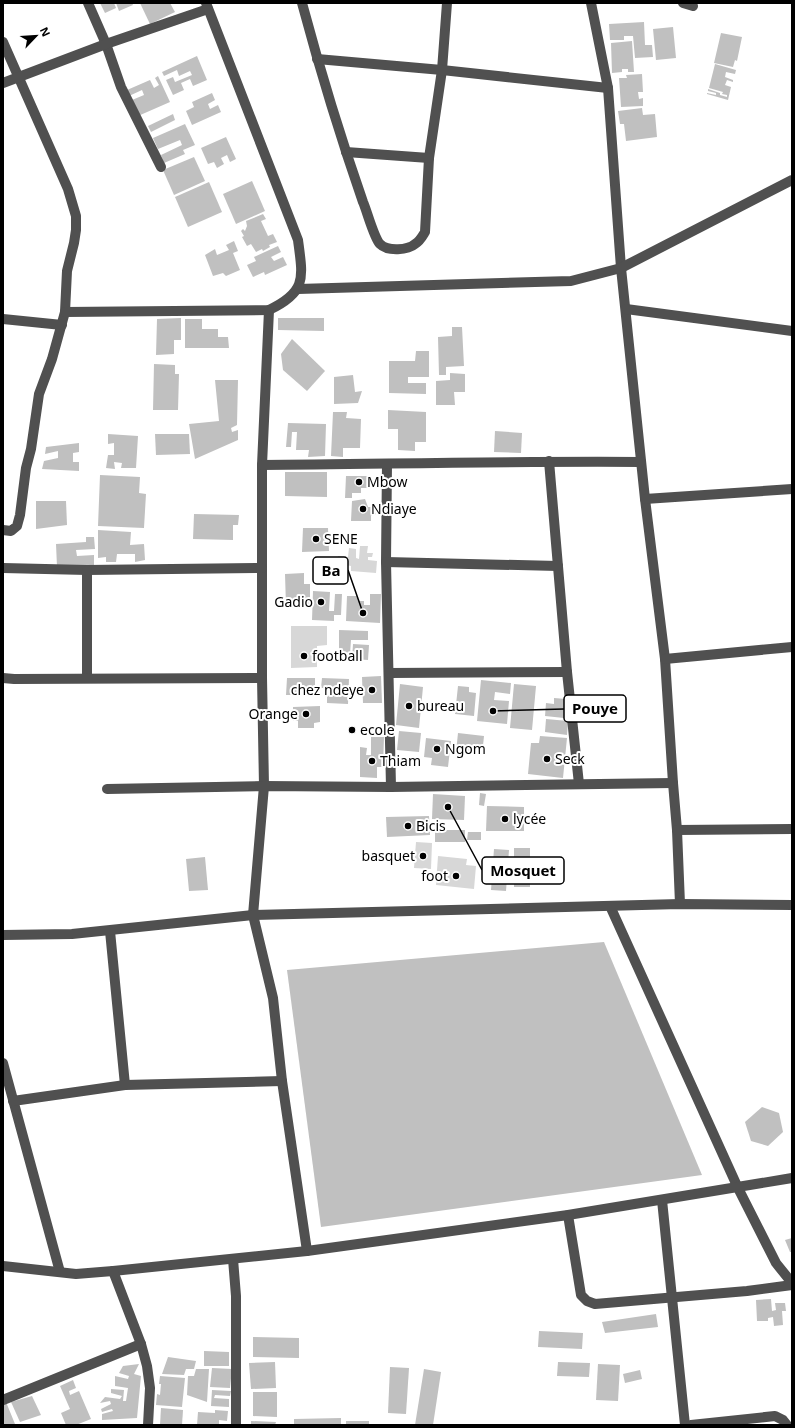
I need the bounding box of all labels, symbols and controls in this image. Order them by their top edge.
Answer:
north arrow [16,16,56,56]
text: N [37,24,54,39]
place label: Mbow [367,472,408,491]
marker: Mbow [354,477,364,487]
place label: Ndiaye [371,499,417,518]
marker: Ndiaye [358,504,368,514]
place label: SENE [324,529,358,548]
marker: SENE [311,534,321,544]
callout: Ba [313,557,348,584]
text: Ba [322,560,340,580]
place label: Gadio [274,592,313,611]
marker: Gadio [316,597,326,607]
place label: football [312,646,363,665]
marker: football [299,651,309,661]
place label: chez ndeye [291,680,364,699]
marker: chez ndeye [367,685,377,695]
callout: Pouye [564,695,626,722]
place label: bureau [417,696,464,715]
text: Pouye [572,698,618,718]
marker: bureau [404,701,414,711]
place label: Orange [249,704,298,723]
marker: Orange [301,709,311,719]
place label: ecole [360,720,395,739]
marker: ecole [347,725,357,735]
place label: Ngom [445,739,486,758]
marker: Ngom [432,744,442,754]
place label: Seck [555,749,585,768]
place label: Thiam [380,751,421,770]
marker: Seck [542,754,552,764]
marker: Thiam [367,756,377,766]
place label: lycée [513,809,546,828]
marker: lycée [500,814,510,824]
place label: Bicis [416,816,446,835]
marker: Bicis [403,821,413,831]
place label: basquet [362,846,415,865]
marker: basquet [418,851,428,861]
callout: Mosquet [482,857,564,884]
text: Mosquet [490,860,556,880]
place label: foot [421,866,448,885]
marker: foot [451,871,461,881]

